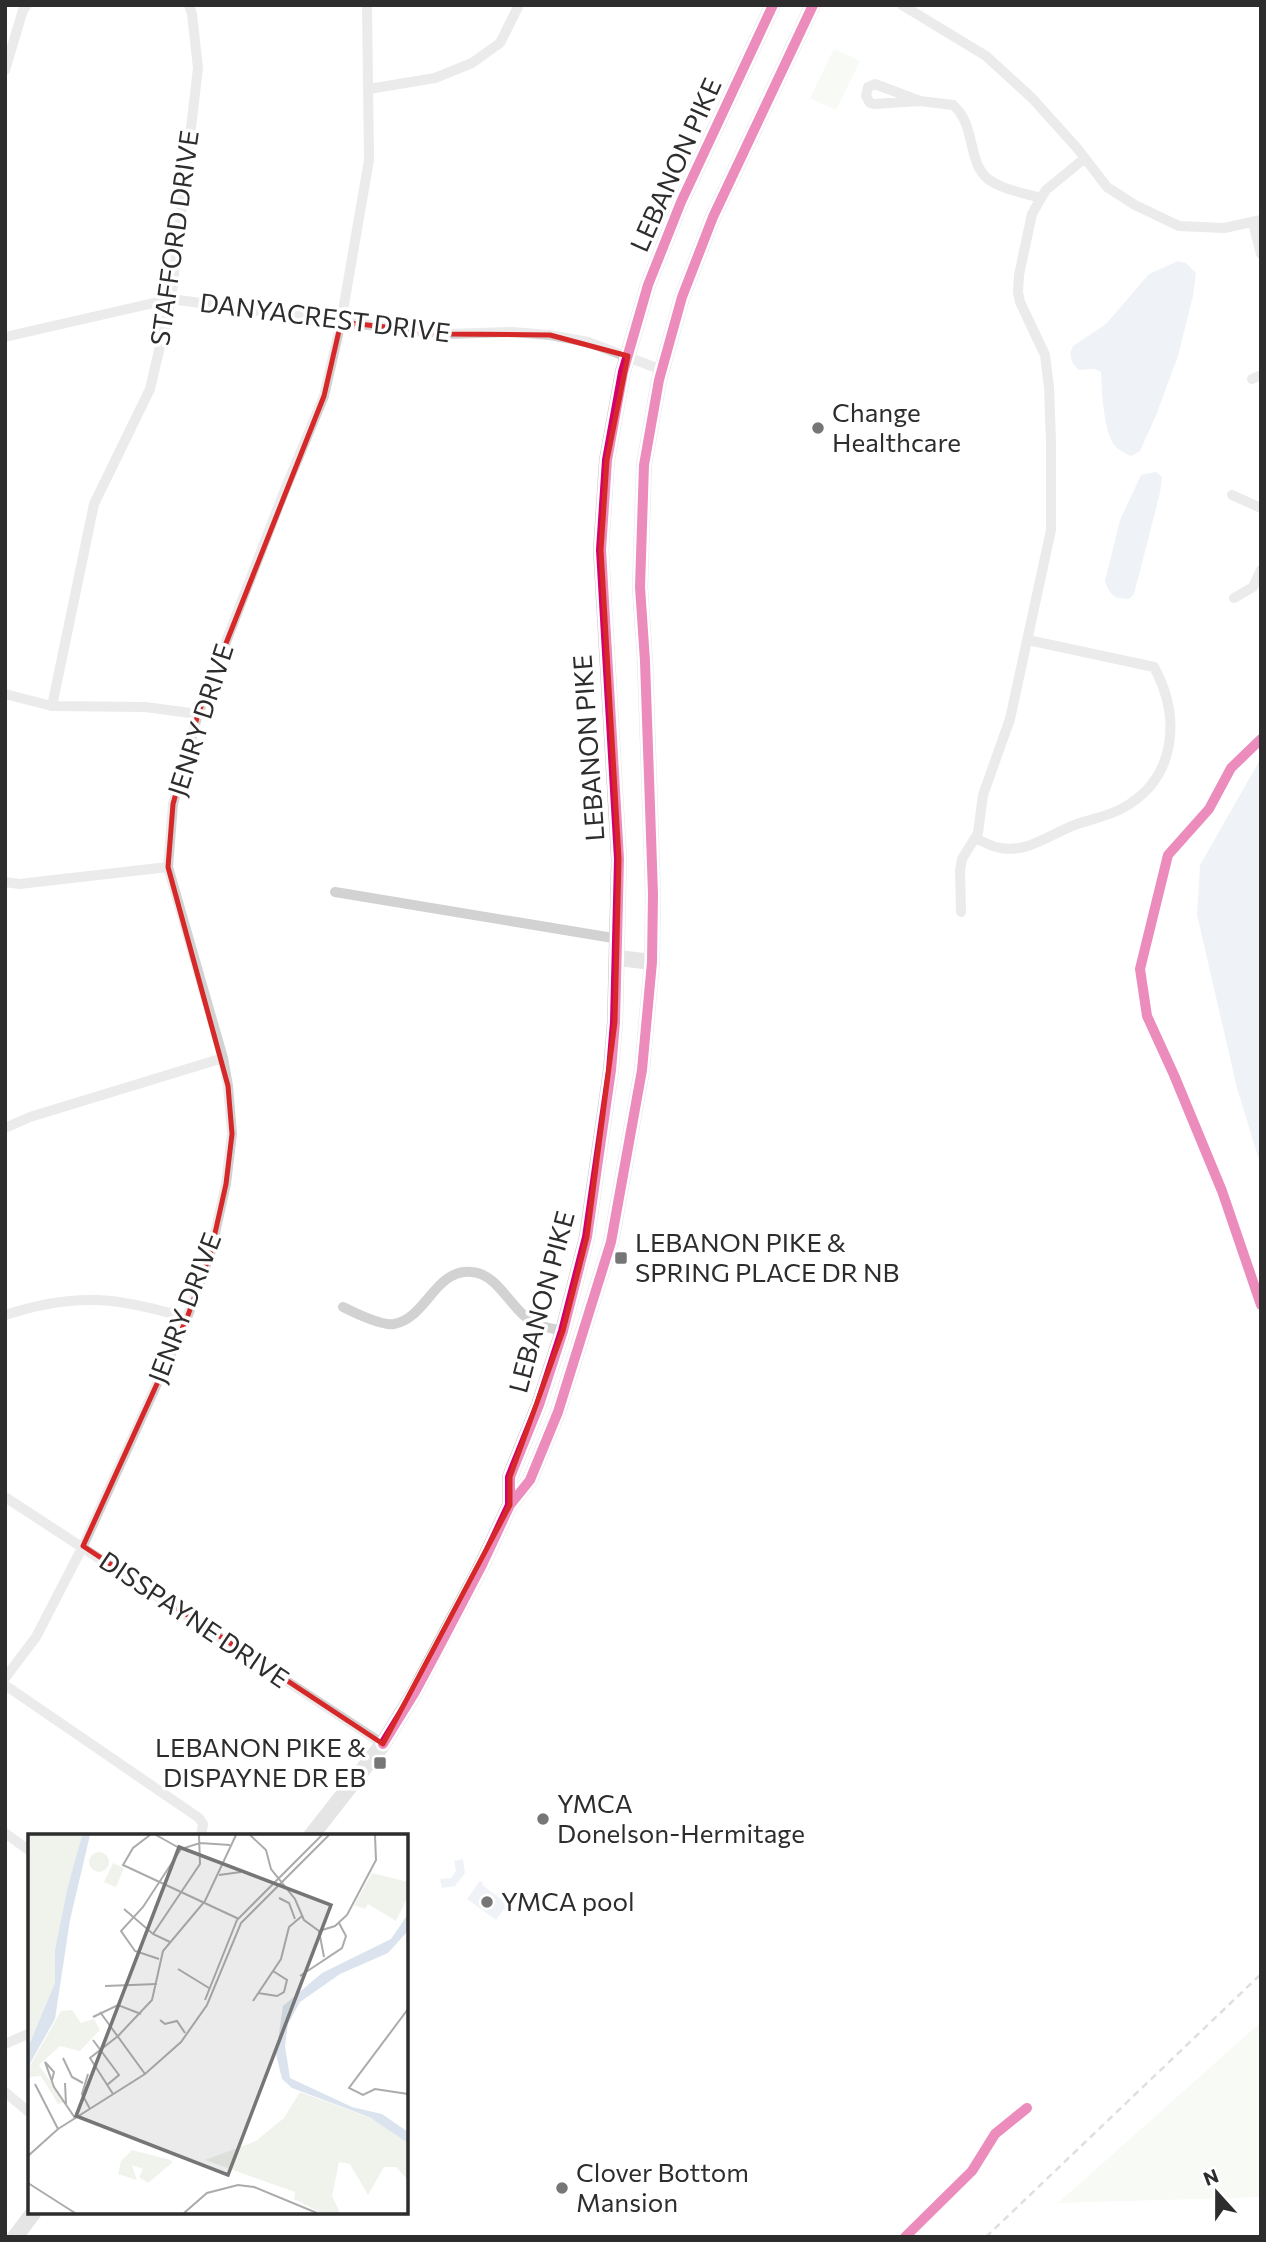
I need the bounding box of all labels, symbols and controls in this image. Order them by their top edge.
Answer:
street label: LEBANON PIKE [622,73,727,256]
street label: STAFFORD DRIVE [143,128,204,347]
street label: DANYACREST DRIVE [198,286,452,347]
place label: Change Healthcare [832,396,961,457]
marker: Change Healthcare [810,420,826,436]
street label: JENRY DRIVE [160,639,239,800]
street label: LEBANON PIKE [566,654,609,842]
street label: LEBANON PIKE [501,1207,580,1396]
place label: LEBANON PIKE & SPRING PLACE DR NB [635,1226,899,1287]
street label: JENRY DRIVE [141,1228,226,1387]
marker: LEBANON PIKE & SPRING PLACE DR NB [613,1250,629,1266]
street label: DISSPAYNE DRIVE [94,1544,295,1694]
place label: LEBANON PIKE & DISPAYNE DR EB [155,1731,366,1792]
marker: LEBANON PIKE & DISPAYNE DR EB [372,1755,388,1771]
place label: YMCA Donelson-Hermitage [557,1787,805,1848]
marker: YMCA Donelson-Hermitage [535,1811,551,1827]
inset map [28,1834,408,2214]
place label: YMCA pool [501,1885,635,1916]
marker: YMCA pool [479,1894,495,1910]
place label: Clover Bottom Mansion [576,2156,749,2217]
north arrow [1182,2158,1252,2228]
text: N [1200,2163,1222,2190]
marker: Clover Bottom Mansion [554,2180,570,2196]

